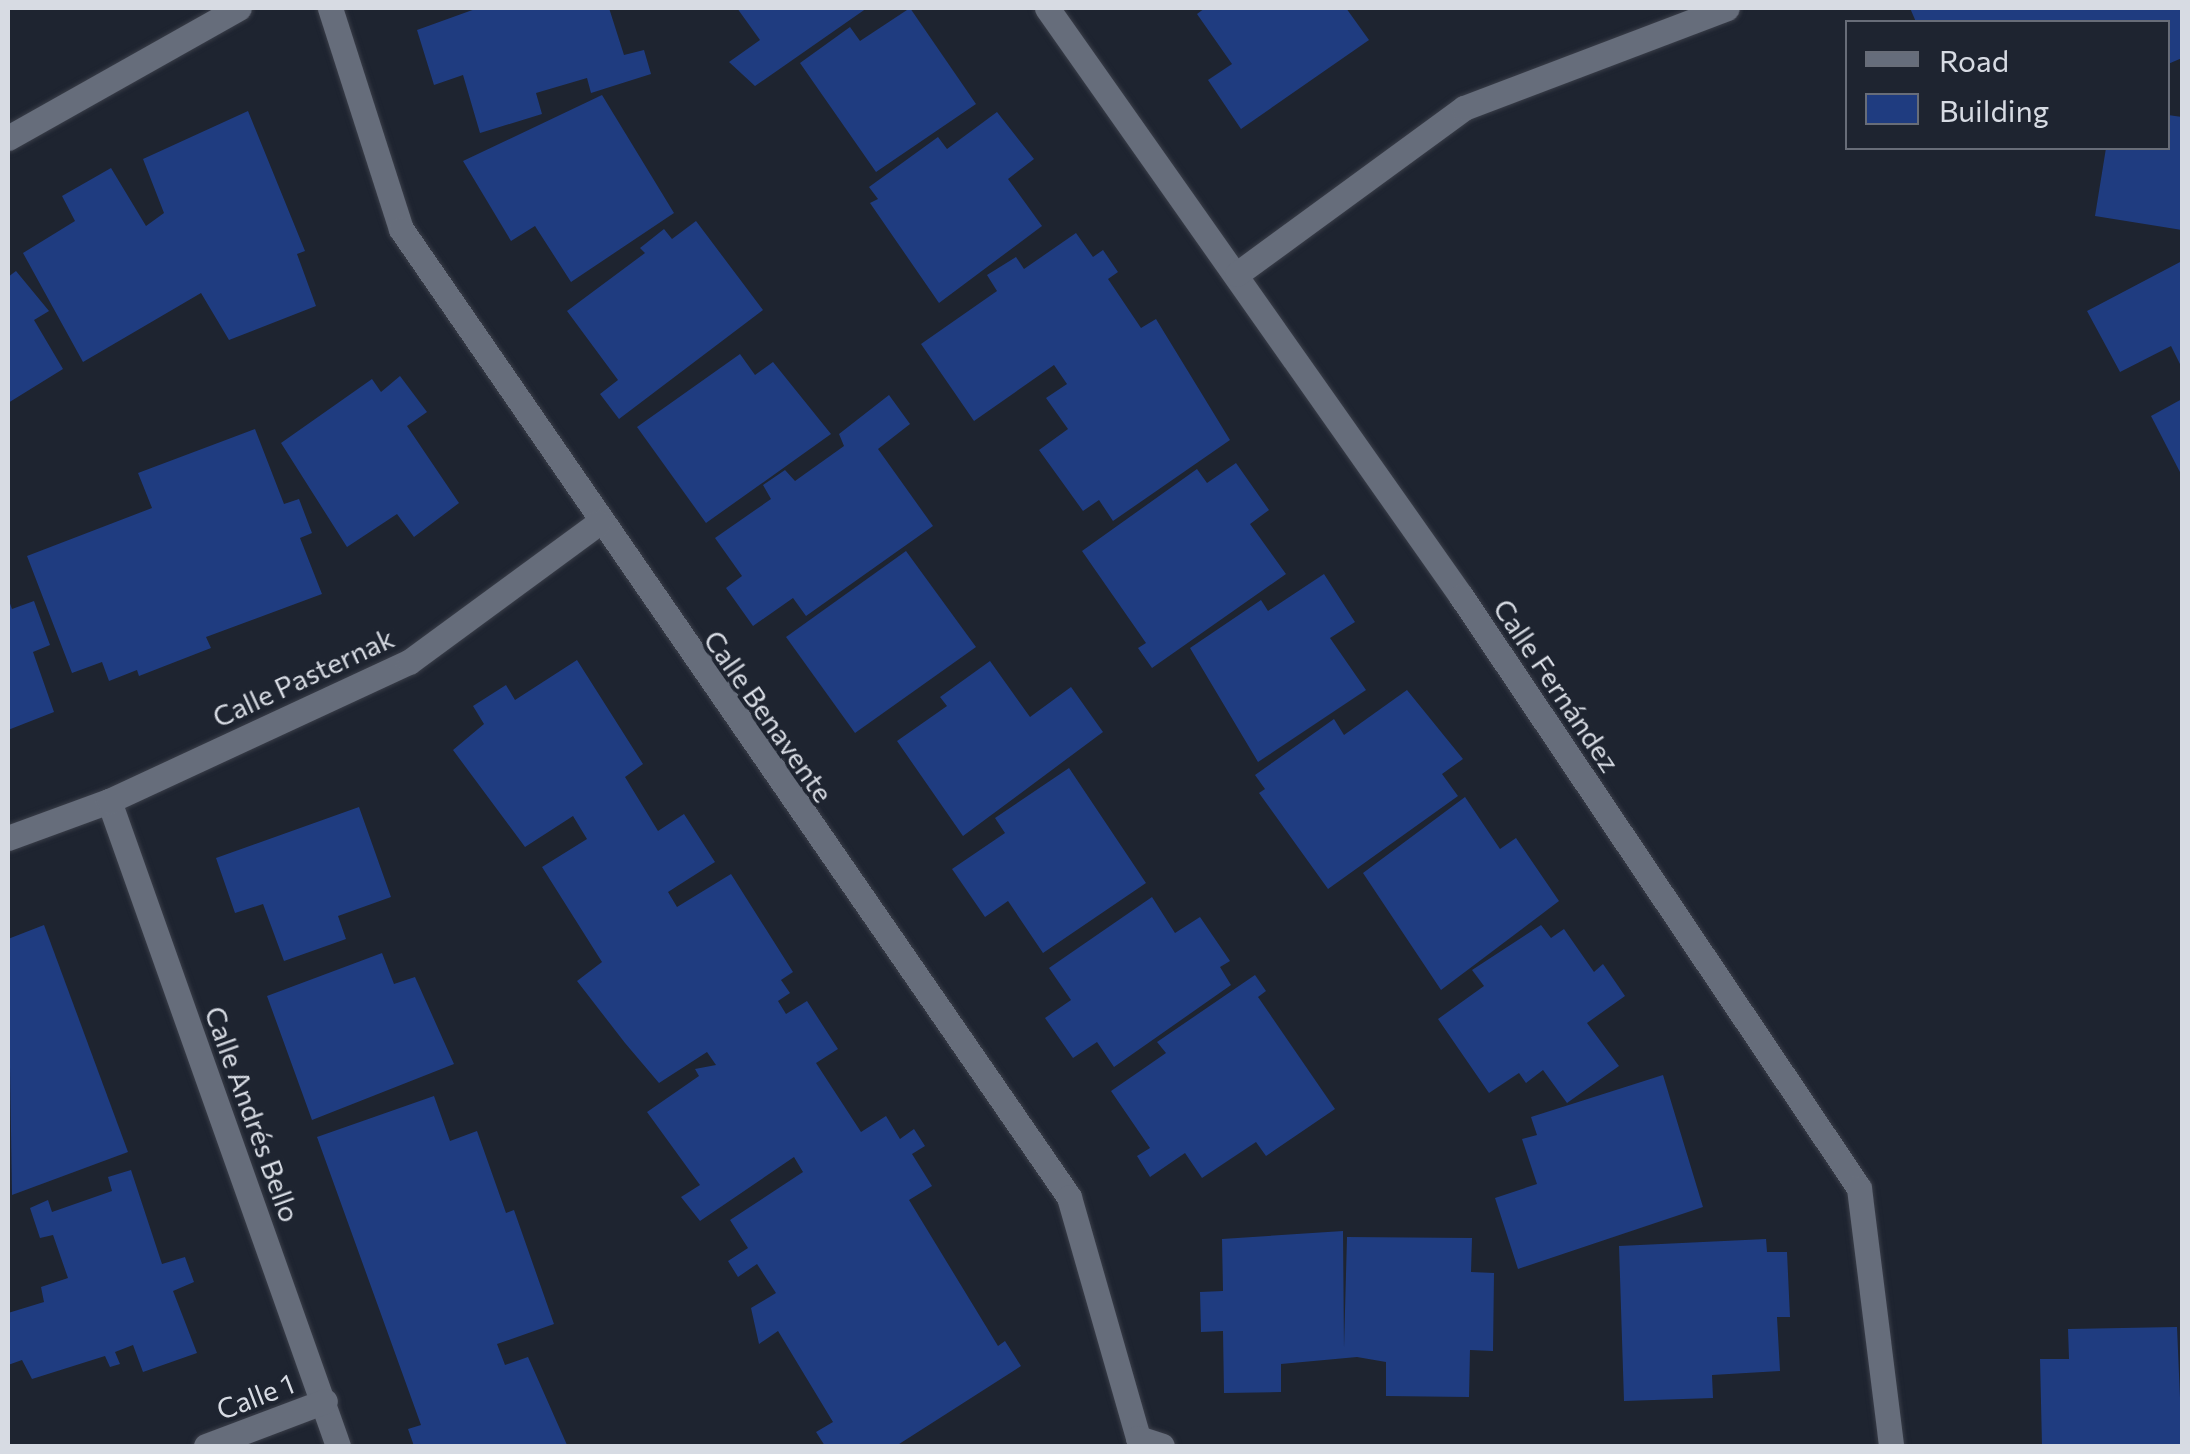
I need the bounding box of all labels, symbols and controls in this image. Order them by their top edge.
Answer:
legend [1845,20,2170,150]
text: Road [1939,41,2009,78]
text: Building [1939,91,2049,128]
street label: Calle Fernández [1487,592,1627,778]
street label: Calle Pasternak [207,620,399,734]
street label: Calle Benavente [697,624,841,808]
street label: Calle Andrés Bello [198,1002,308,1226]
street label: Calle 1 [212,1366,298,1426]

